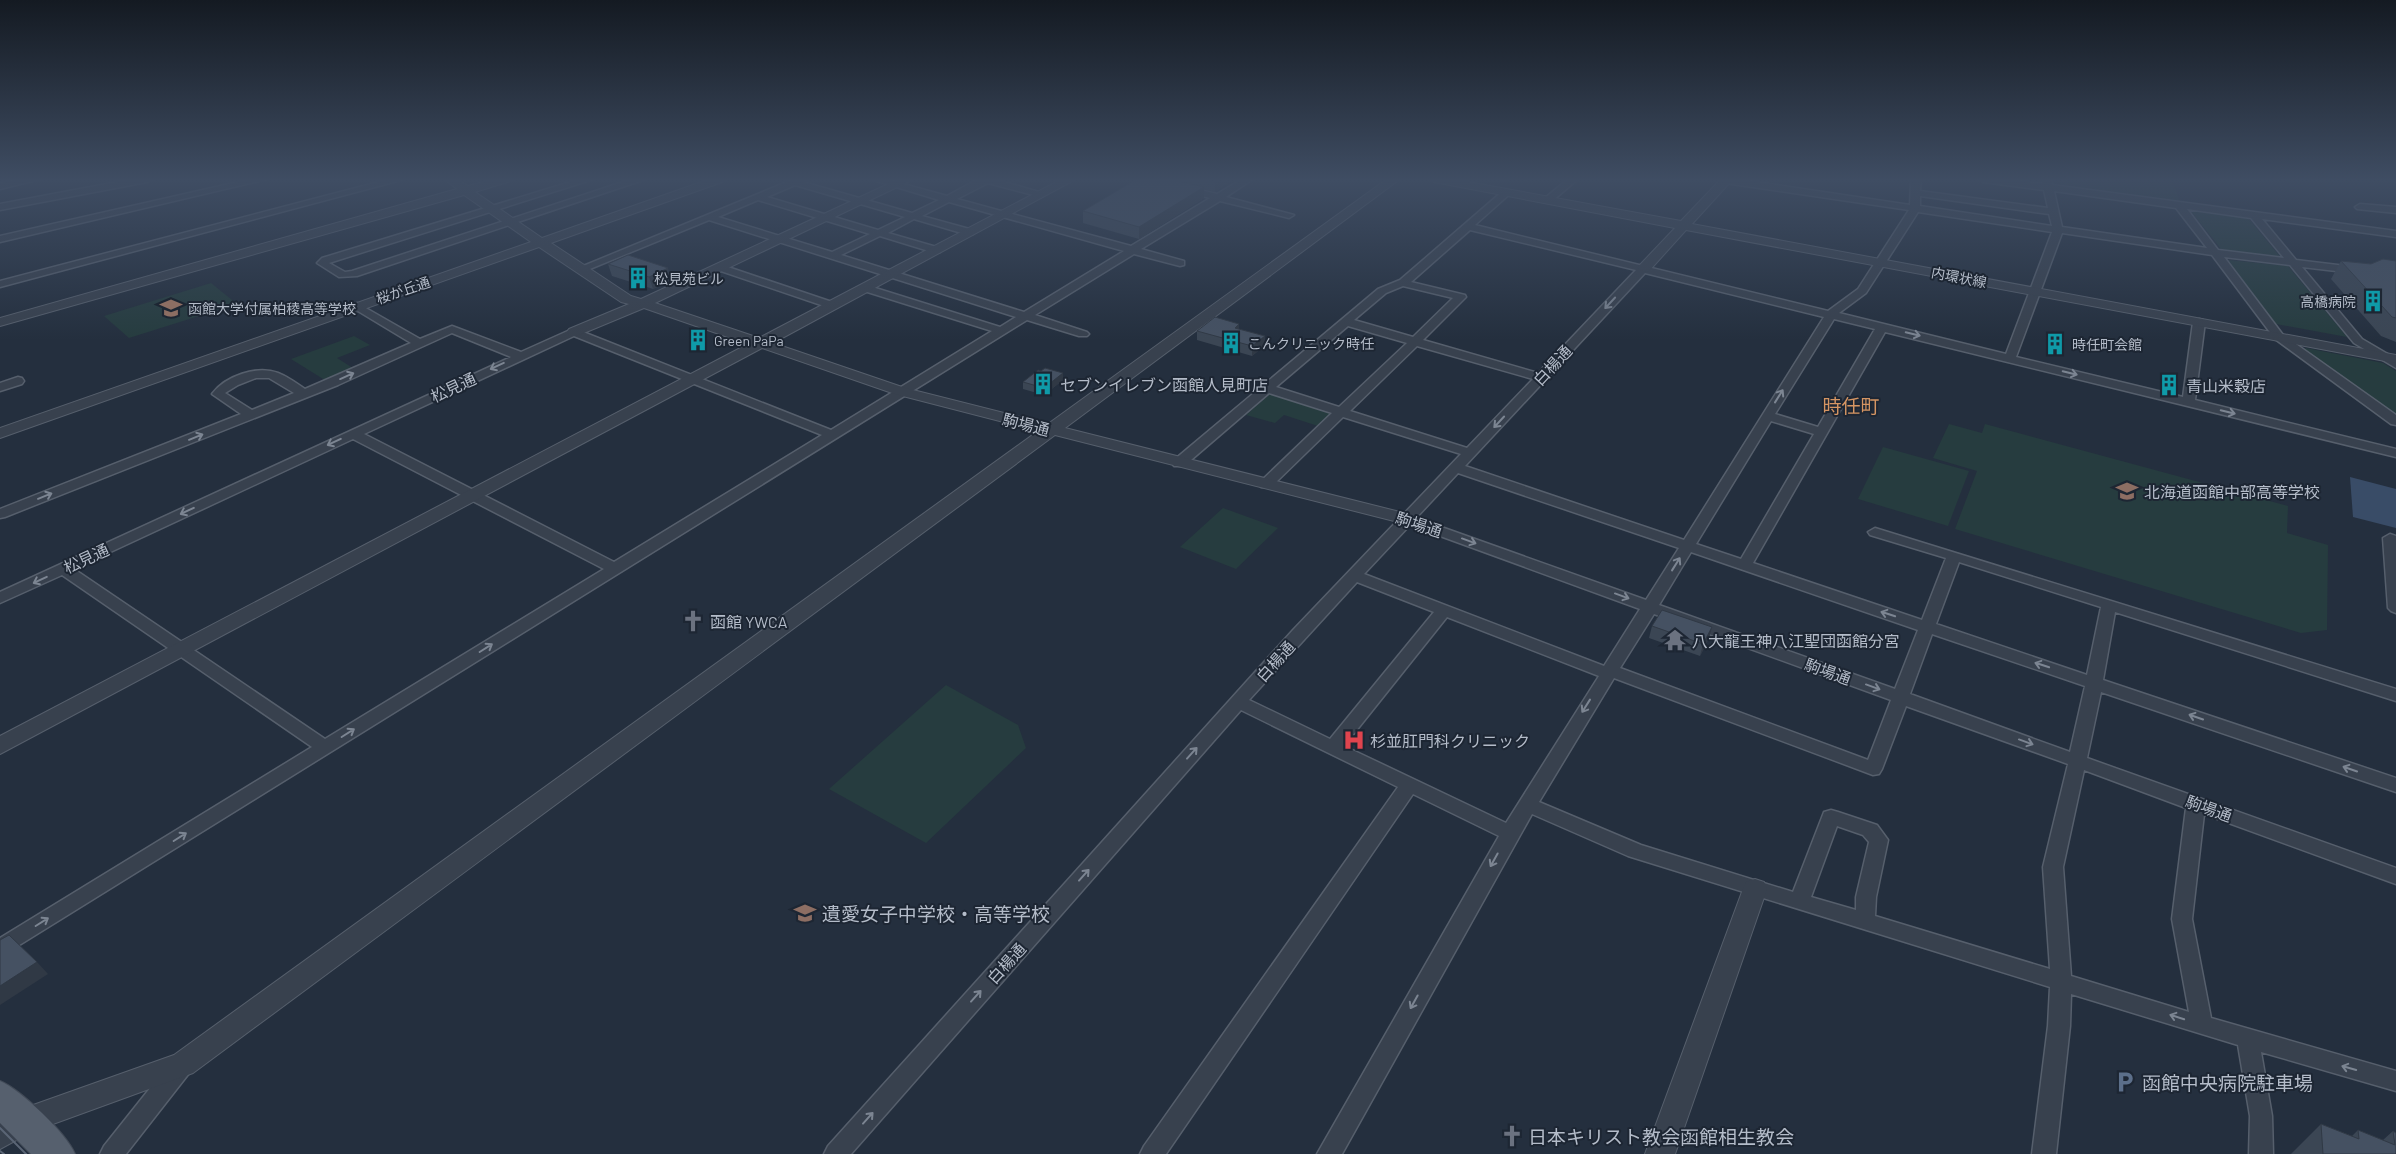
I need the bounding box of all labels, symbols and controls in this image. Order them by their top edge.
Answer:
street label: 内環状線 [1930,263,1988,291]
building icon: 松見苑ビル [625,265,651,291]
place label: 松見苑ビル [654,270,724,287]
street label: 桜が丘通 [374,273,432,307]
building icon: 高橋病院 [2360,288,2386,314]
place label: 高橋病院 [2300,293,2356,310]
school or university icon: 函館大学付属柏稜高等学校 [158,295,184,321]
one-way arrow [1604,297,1616,310]
place label: 函館大学付属柏稜高等学校 [188,300,356,317]
building icon: Green PaPa [685,327,711,353]
building icon: こんクリニック時任 [1218,330,1244,356]
one-way arrow [1904,330,1920,339]
building icon: 時任町会館 [2042,331,2068,357]
place label: Green PaPa [714,332,784,349]
place label: こんクリニック時任 [1248,335,1374,352]
place label: 時任町会館 [2072,336,2142,353]
street label: 白楊通 [1529,341,1575,389]
one-way arrow [490,362,505,371]
street label: 松見通 [427,368,479,406]
one-way arrow [2062,369,2078,378]
one-way arrow [339,370,354,380]
building icon: セブンイレブン函館人見町店 [1030,371,1056,397]
building icon: 青山米穀店 [2156,372,2182,398]
place label: セブンイレブン函館人見町店 [1060,375,1268,394]
place label: 青山米穀店 [2186,376,2266,395]
one-way arrow [1775,390,1785,404]
district label: 時任町 [1822,394,1880,417]
one-way arrow [2220,407,2236,417]
street label: 駒場通 [1000,409,1052,439]
one-way arrow [1493,415,1505,428]
one-way arrow [188,432,204,441]
one-way arrow [327,438,342,448]
school or university icon: 北海道函館中部高等学校 [2114,478,2140,504]
place label: 北海道函館中部高等学校 [2144,482,2320,501]
one-way arrow [37,491,52,501]
one-way arrow [180,507,195,516]
street label: 駒場通 [1393,508,1445,540]
one-way arrow [1461,537,1476,546]
street label: 松見通 [60,539,112,577]
one-way arrow [1671,558,1681,572]
one-way arrow [33,575,48,585]
one-way arrow [1614,592,1629,601]
church icon: 函館 YWCA [680,608,706,634]
one-way arrow [1880,609,1896,618]
place label: 函館 YWCA [710,612,788,631]
temple icon: 八大龍王神八江聖団函館分宮 [1662,627,1688,653]
place label: 八大龍王神八江聖団函館分宮 [1692,631,1900,650]
street label: 白楊通 [1252,637,1298,685]
one-way arrow [479,642,493,653]
street label: 駒場通 [1802,654,1854,688]
one-way arrow [2035,660,2050,669]
one-way arrow [1865,683,1880,692]
one-way arrow [1581,698,1591,712]
one-way arrow [2189,712,2204,721]
hospital icon: 杉並肛門科クリニック [1341,727,1367,753]
one-way arrow [340,728,354,738]
place label: 杉並肛門科クリニック [1370,731,1530,750]
one-way arrow [2018,738,2034,747]
one-way arrow [1186,747,1198,760]
one-way arrow [2343,764,2358,773]
street label: 駒場通 [2183,791,2235,825]
one-way arrow [172,831,186,841]
one-way arrow [1489,853,1499,868]
one-way arrow [1078,868,1090,881]
school or university icon: 遺愛女子中学校・高等学校 [792,900,818,926]
place label: 遺愛女子中学校・高等学校 [822,902,1050,925]
one-way arrow [34,917,48,927]
street label: 白楊通 [983,939,1029,987]
one-way arrow [970,990,982,1003]
one-way arrow [1409,994,1419,1009]
one-way arrow [2169,1012,2185,1021]
one-way arrow [2342,1062,2358,1072]
parking icon: 函館中央病院駐車場 [2112,1069,2138,1095]
place label: 函館中央病院駐車場 [2142,1071,2313,1094]
one-way arrow [862,1111,874,1124]
church icon: 日本キリスト教会函館相生教会 [1499,1123,1525,1149]
place label: 日本キリスト教会函館相生教会 [1528,1125,1794,1148]

